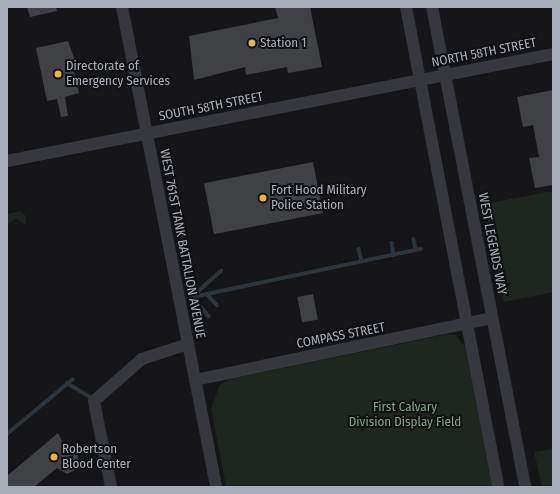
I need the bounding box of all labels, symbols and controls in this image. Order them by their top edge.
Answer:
place label: Station 1 [260,35,306,51]
street label: NORTH 58TH STREET [430,35,538,71]
marker: Station 1 [247,38,257,48]
place label: Directorate of Emergency Services [66,59,170,90]
marker: Directorate of Emergency Services [53,69,63,79]
street label: SOUTH 58TH STREET [158,89,264,125]
street label: WEST 761ST TANK BATTALION AVENUE [156,148,208,340]
place label: Fort Hood Military Police Station [271,183,367,214]
street label: WEST LEGENDS WAY [474,192,510,296]
marker: Fort Hood Military Police Station [258,193,268,203]
street label: COMPASS STREET [295,320,387,352]
park label: First Calvary Division Display Field [349,400,461,431]
place label: Robertson Blood Center [62,442,131,473]
marker: Robertson Blood Center [49,452,59,462]

